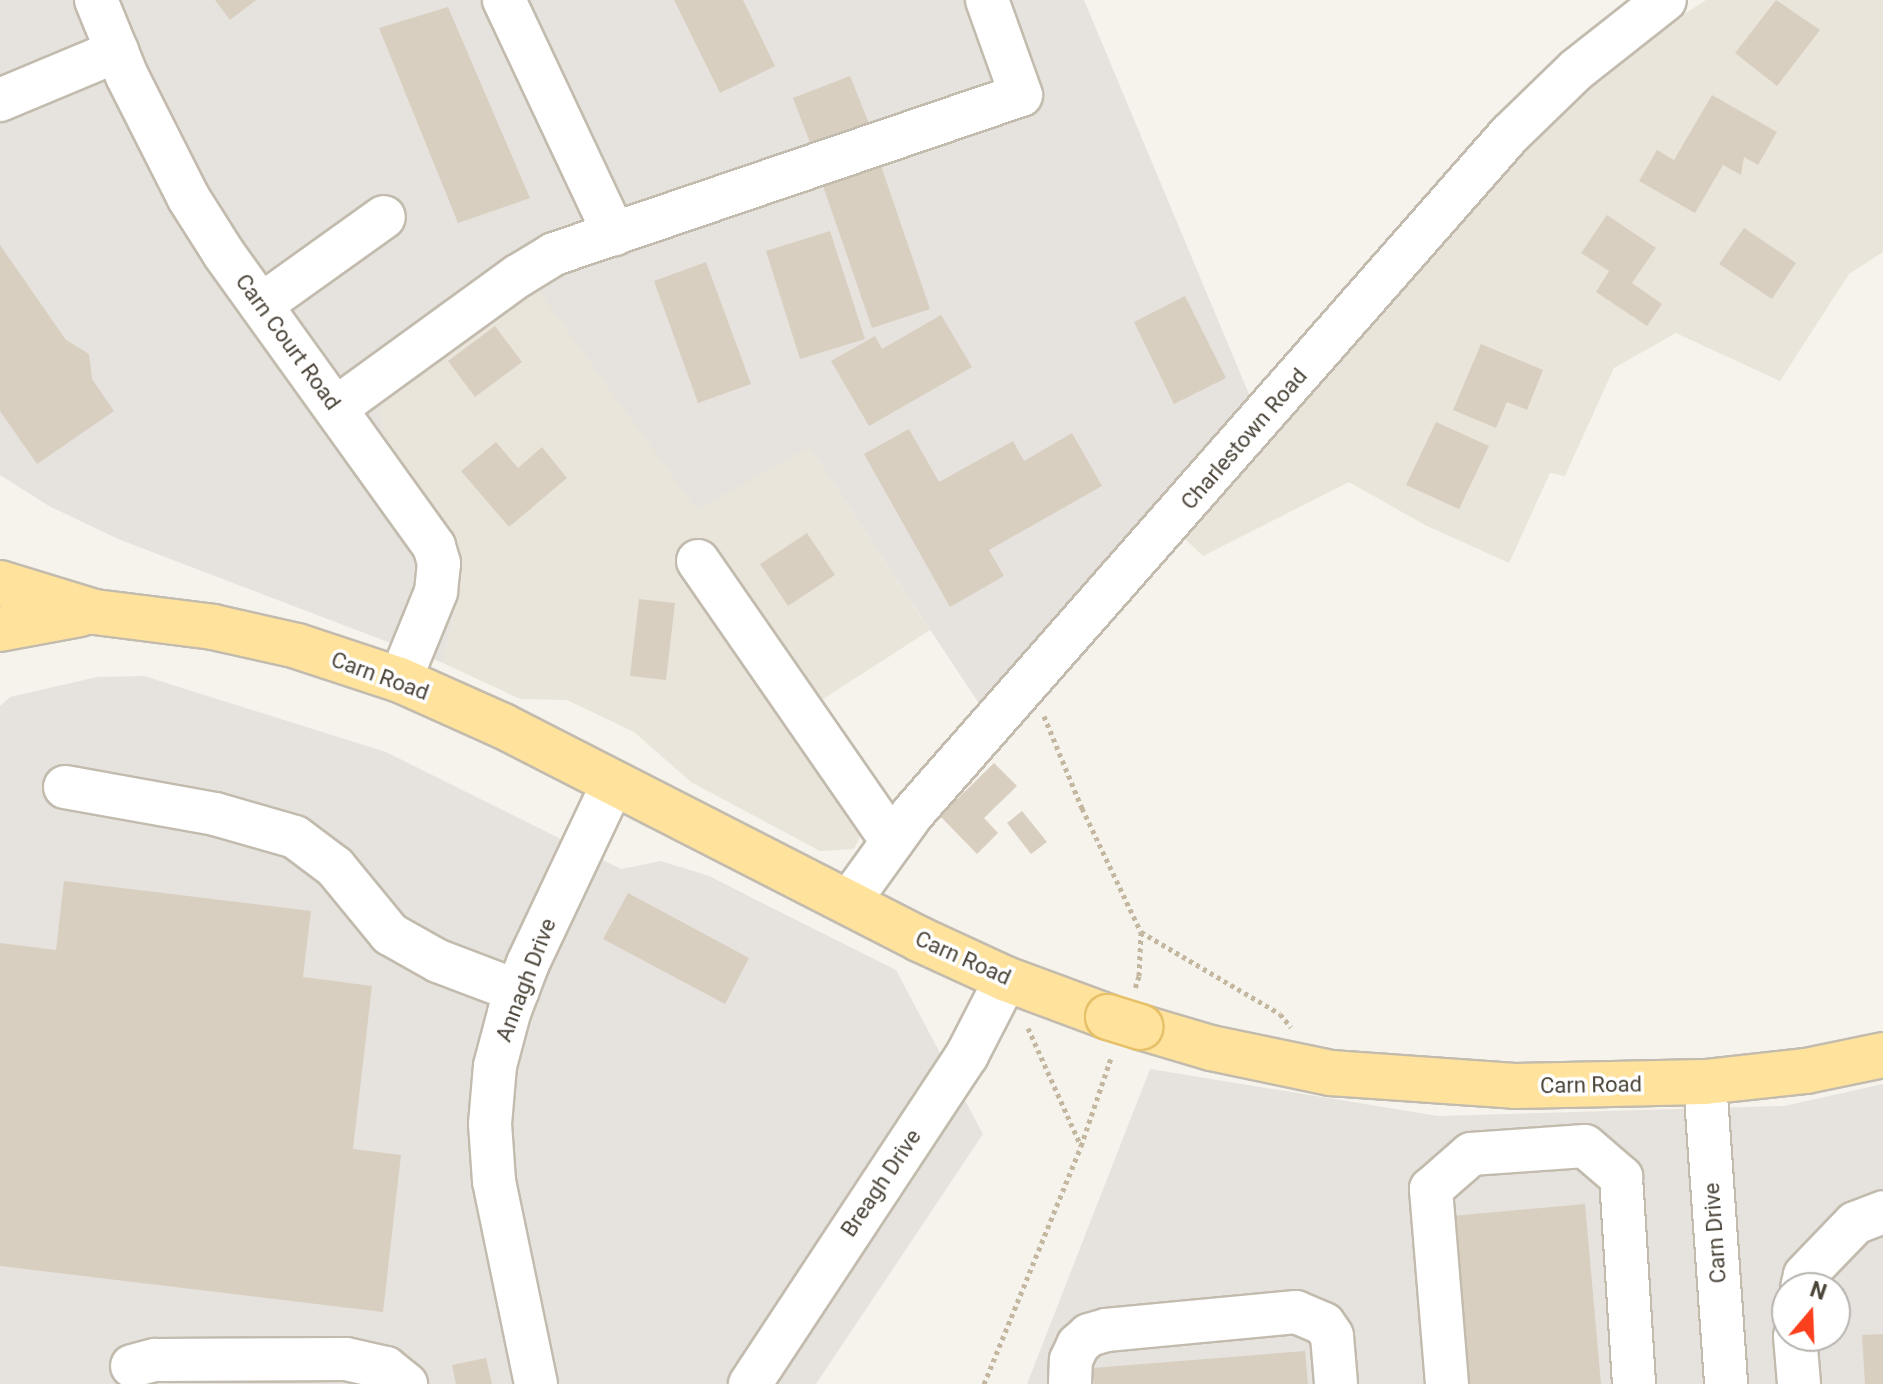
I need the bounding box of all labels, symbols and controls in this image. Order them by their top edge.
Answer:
street label: Carn Court Road [230,269,346,415]
street label: Charlestown Road [1176,363,1312,515]
street label: Carn Road [328,646,432,706]
street label: Annagh Drive [490,915,562,1045]
street label: Carn Road [911,925,1015,991]
street label: Carn Road [1540,1071,1642,1099]
street label: Breagh Drive [835,1124,927,1242]
street label: Carn Drive [1698,1182,1732,1284]
north arrow [1771,1272,1851,1352]
text: N [1807,1276,1830,1305]

